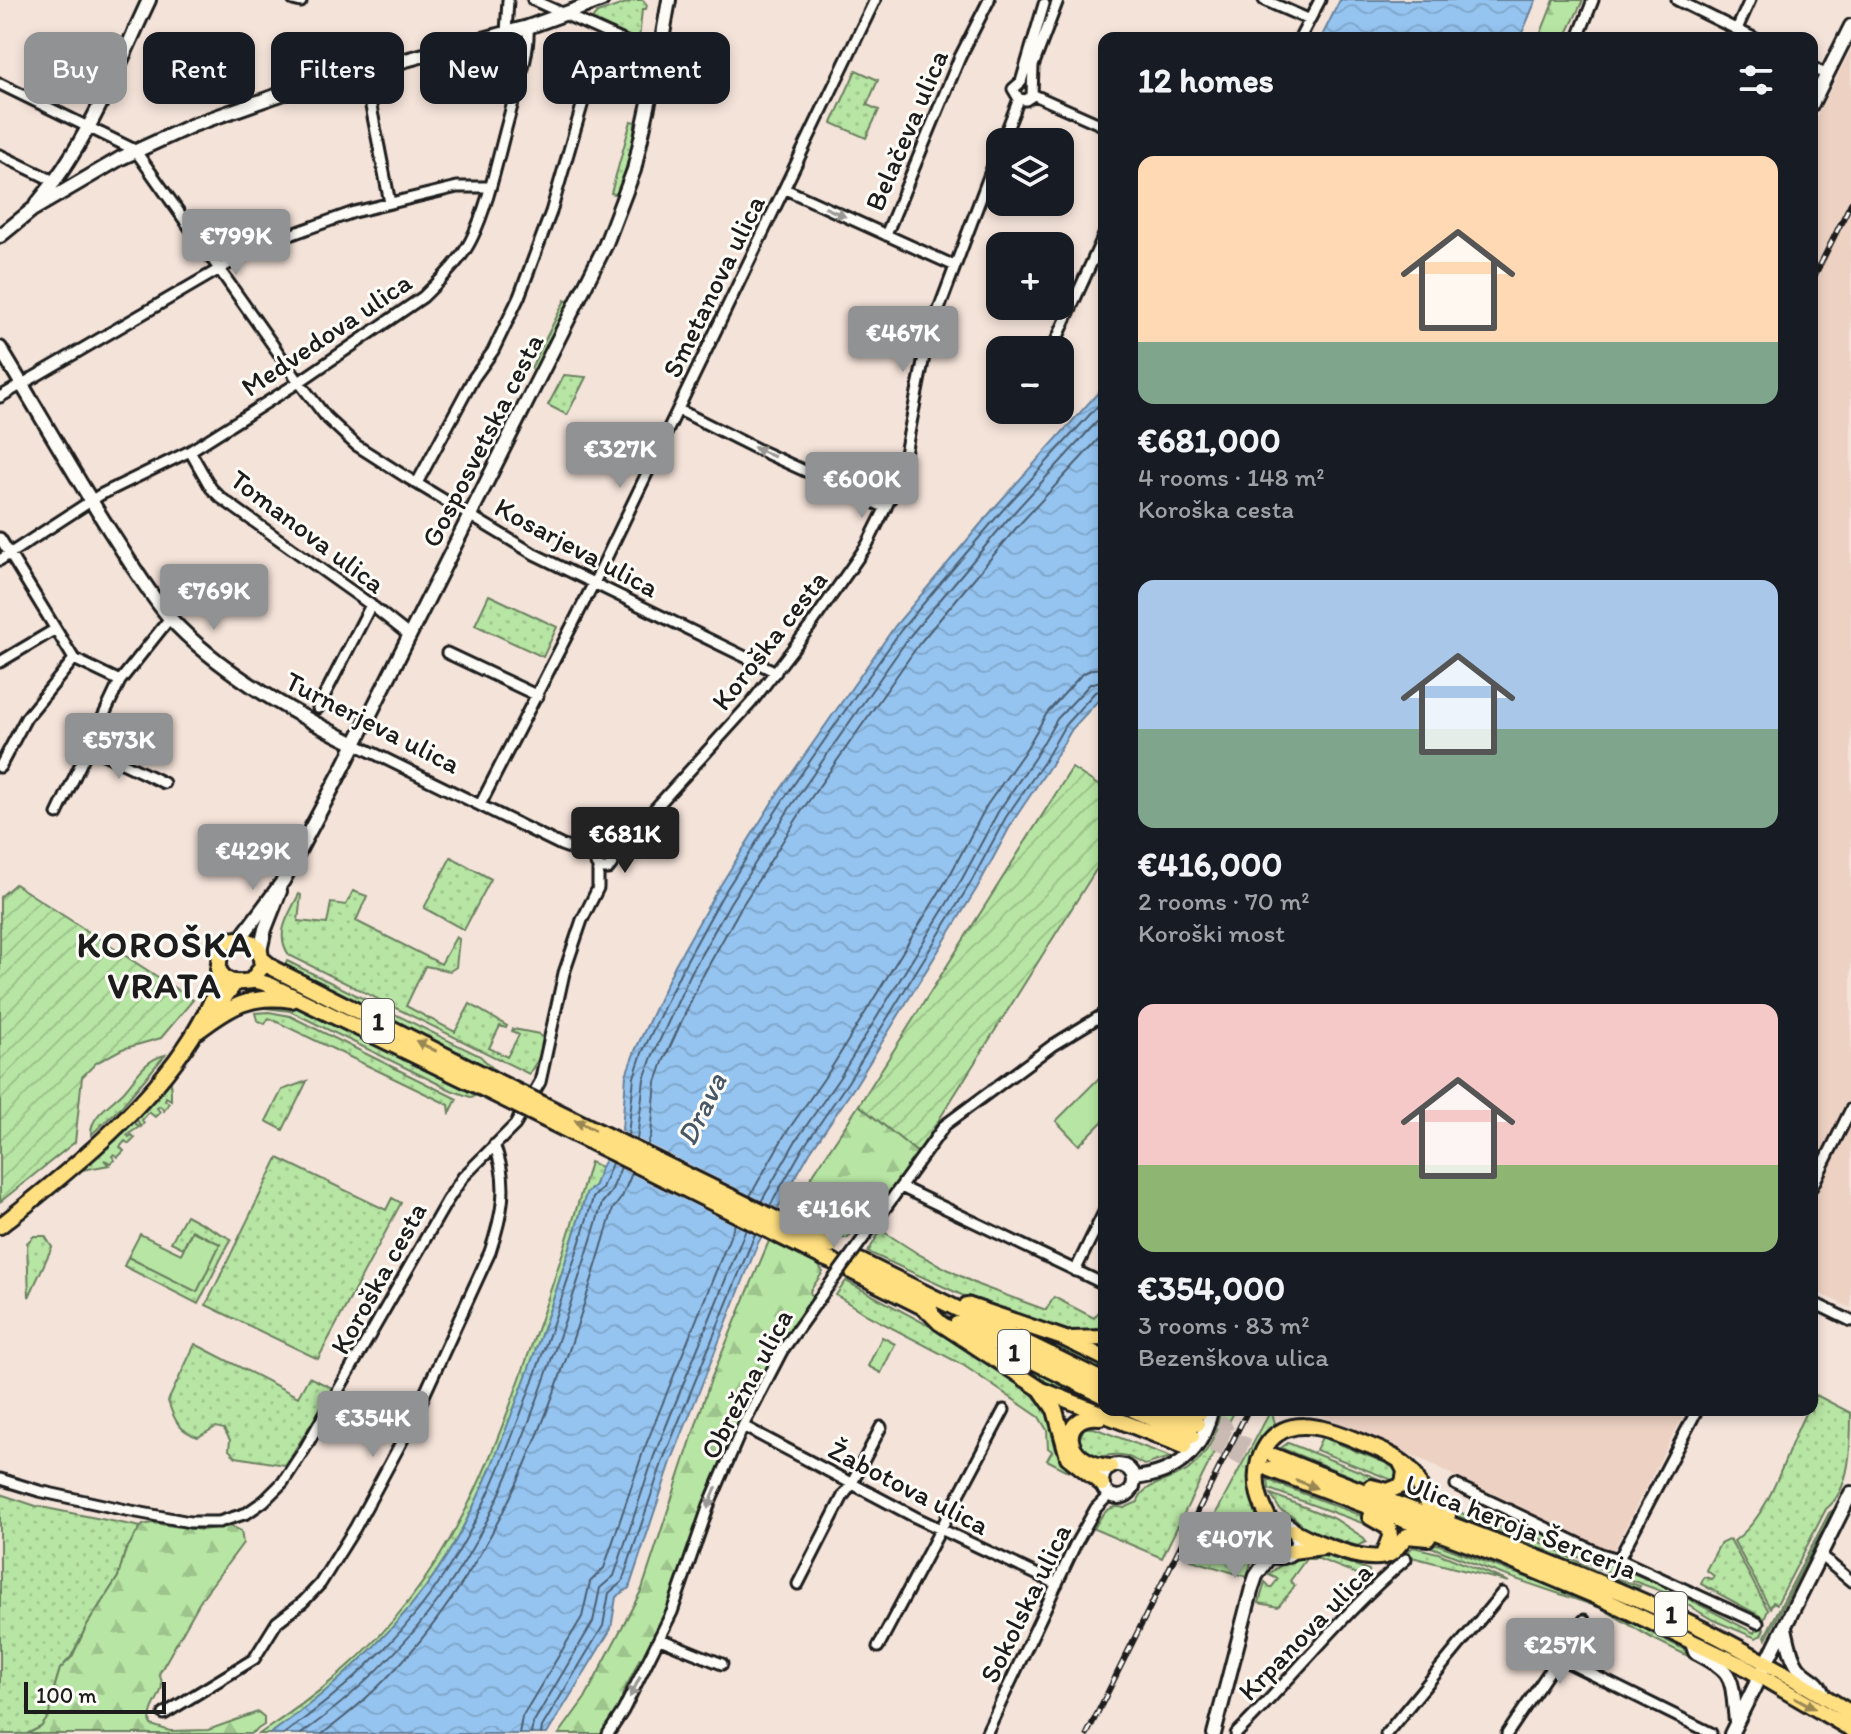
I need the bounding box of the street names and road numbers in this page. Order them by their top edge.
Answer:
street label: Belačeva ulica [857,44,955,216]
street label: Smetanova ulica [654,189,772,383]
street label: Medvedova ulica [234,264,418,404]
street label: Gosposvetska cesta [413,327,551,553]
street label: Tomanova ulica [224,462,393,601]
street label: Kosarjeva ulica [489,489,665,605]
street label: Koroška cesta [704,563,834,717]
street label: Turnerjeva ulica [280,663,467,781]
road number: 1 [362,999,394,1043]
street label: Koroška cesta [322,1196,434,1360]
street label: Obrežna ulica [692,1303,800,1465]
road number: 1 [998,1330,1030,1374]
street label: Žabotova ulica [823,1432,995,1542]
street label: Ulica heroja Šercerja [1400,1466,1642,1586]
street label: Sokolska ulica [972,1517,1078,1688]
street label: Krpanova ulica [1231,1554,1380,1707]
road number: 1 [1655,1592,1687,1636]

